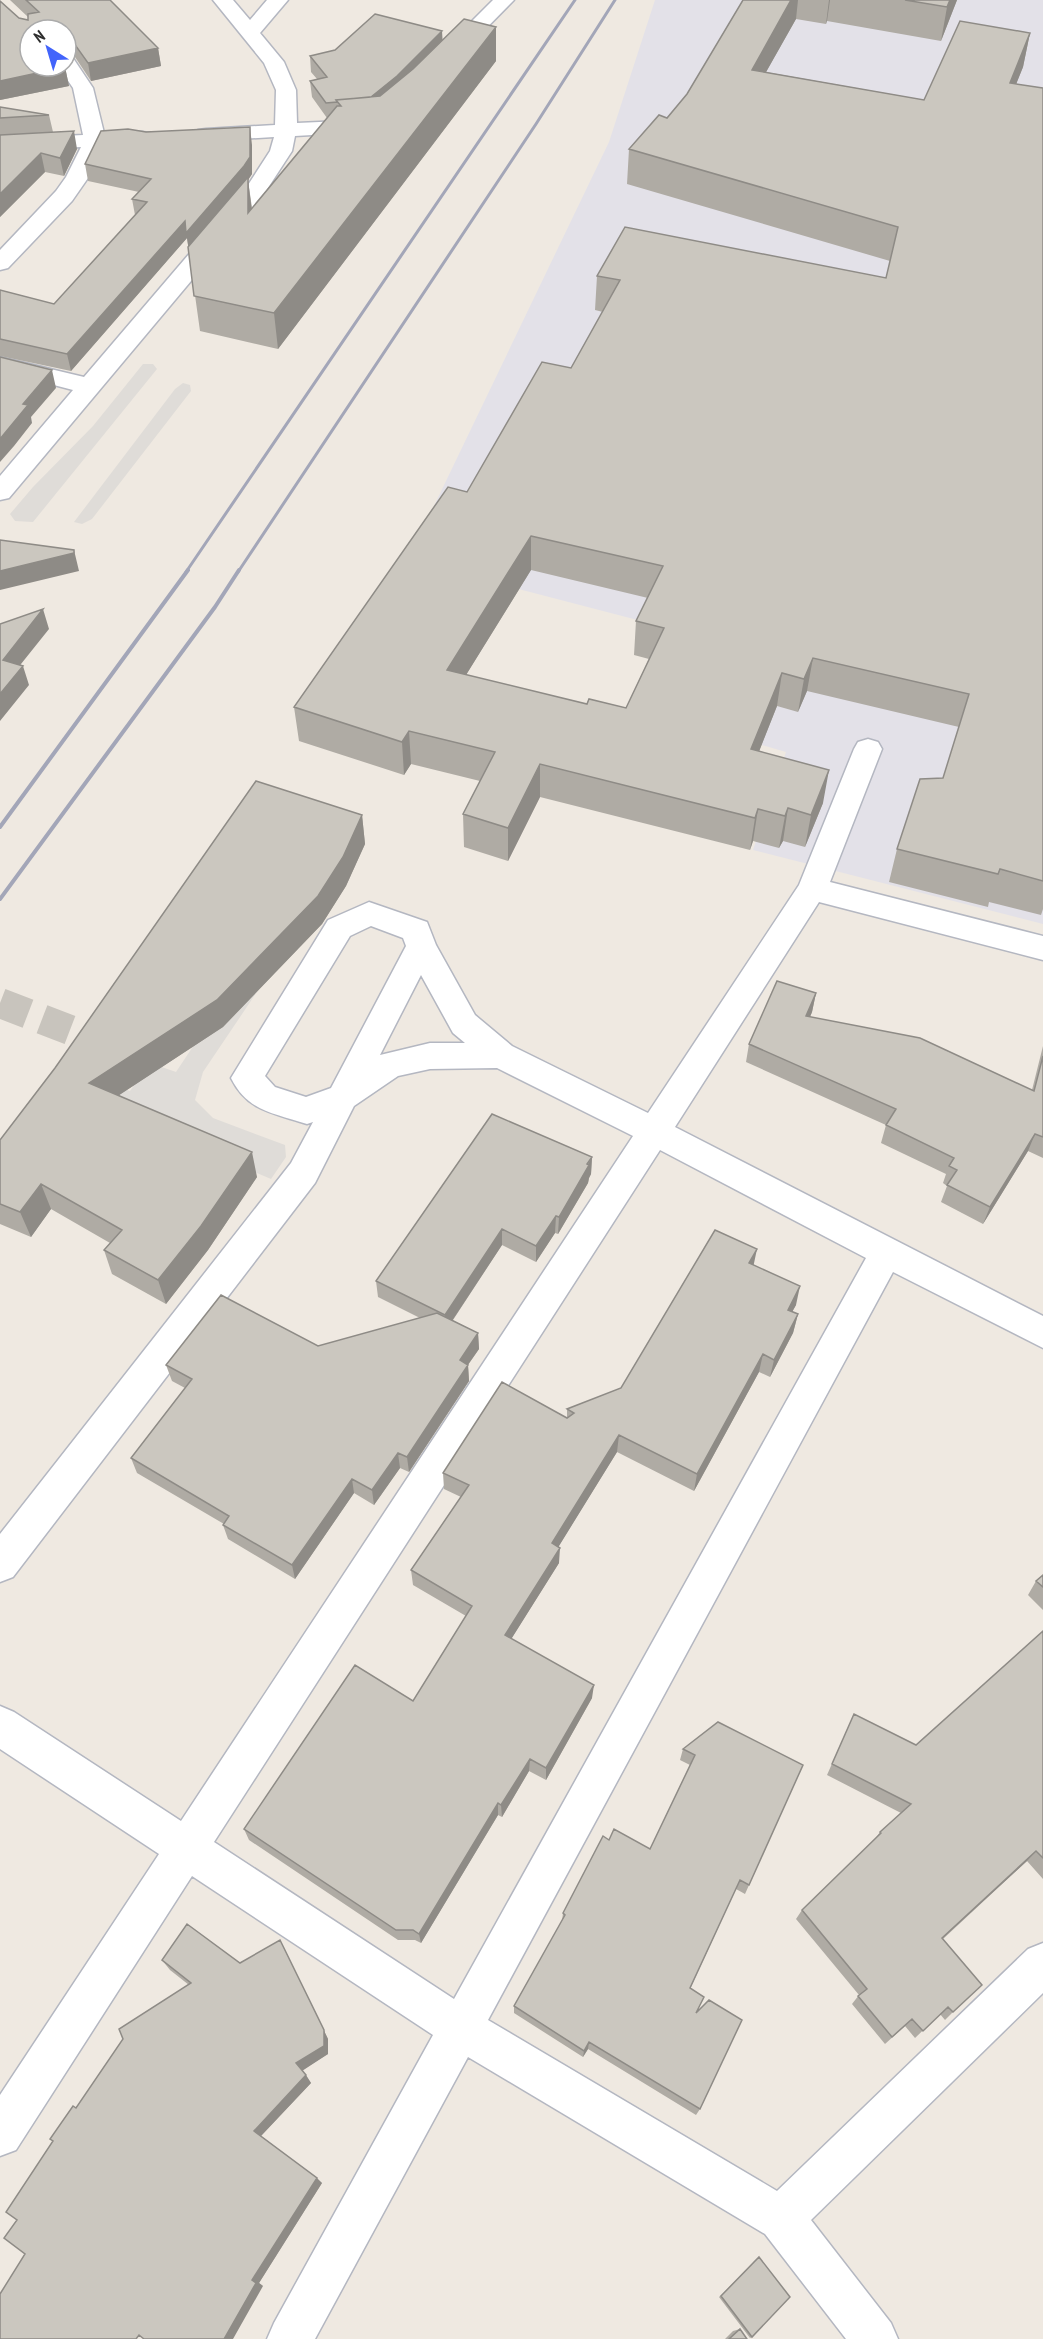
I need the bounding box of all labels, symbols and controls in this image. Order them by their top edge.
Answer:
north arrow [18,18,78,78]
text: N [30,25,48,47]

